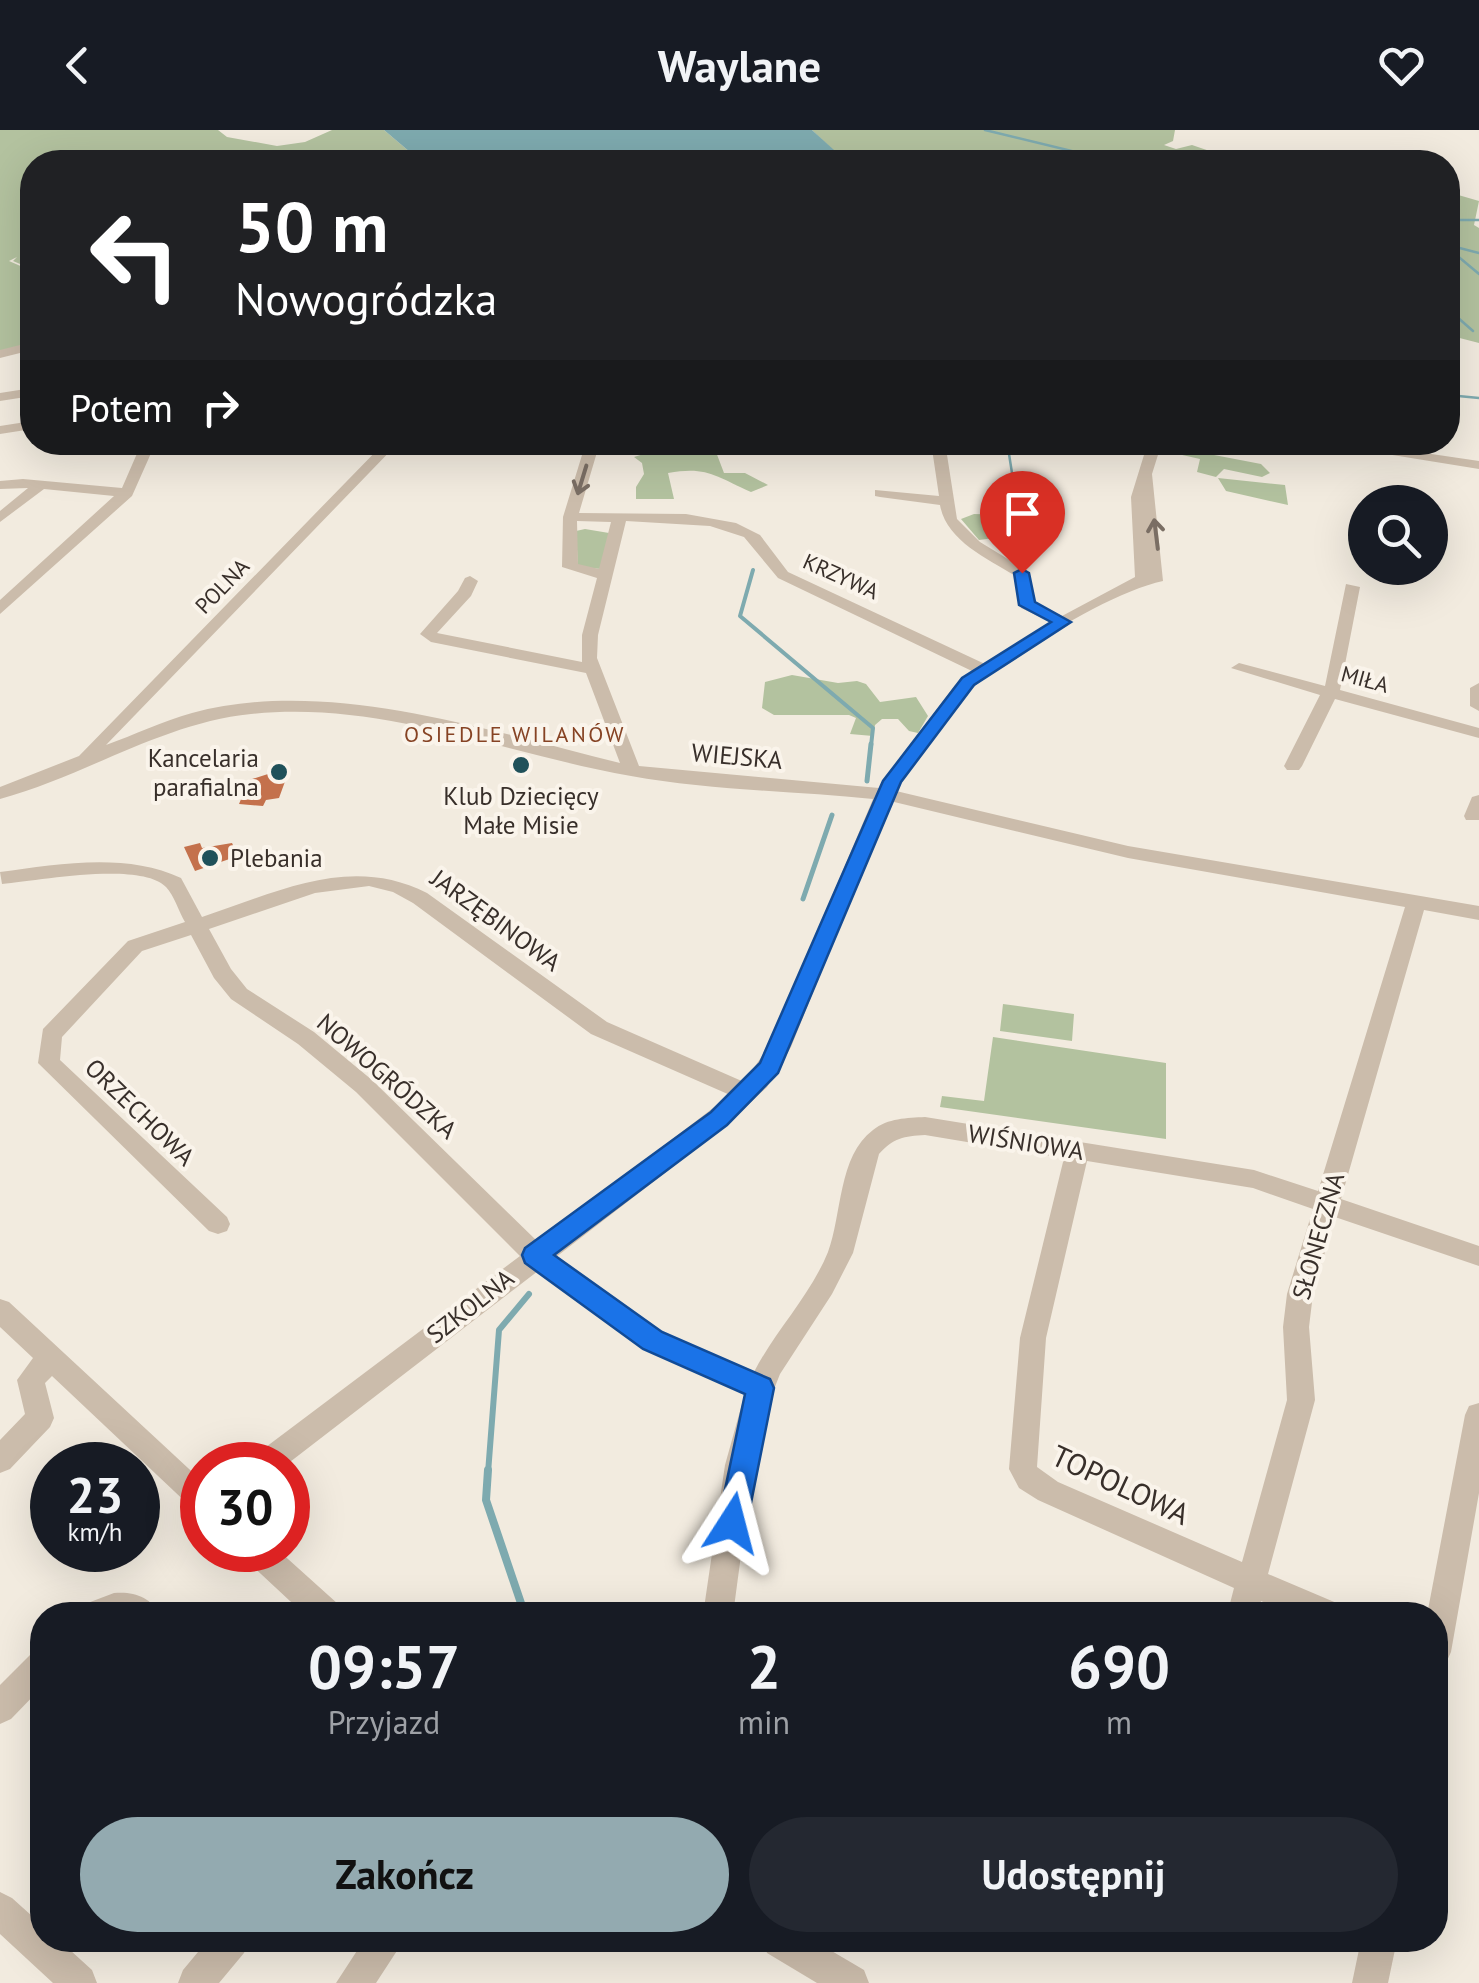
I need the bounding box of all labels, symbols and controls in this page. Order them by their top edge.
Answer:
text: Waylane [658,36,821,94]
icon: back [50,38,105,93]
icon: heart [1374,38,1429,93]
text: 50 m [235,181,388,271]
icon: left [70,190,200,320]
text: Nowogródzka [235,269,497,327]
icon: right [193,380,248,435]
text: Potem [70,383,173,432]
one-way arrow [572,464,590,495]
pin [980,471,1065,574]
map controls [1348,485,1448,585]
button: search [1348,485,1448,585]
icon: arrive [995,486,1050,541]
one-way arrow [1146,519,1165,551]
street label: KRZYWA [799,547,883,605]
street label: POLNA [189,552,255,619]
street label: MIŁA [1338,659,1392,699]
district label: OSIEDLE WILANÓW [404,720,626,748]
street label: WIEJSKA [690,736,784,776]
place label: Kancelaria parafialna [148,742,259,803]
marker: Klub Dziecięcy Małe Misie [510,754,532,776]
marker: Kancelaria parafialna [268,761,290,783]
place label: Klub Dziecięcy Małe Misie [443,780,599,841]
place label: Plebania [230,842,323,874]
marker: Plebania [199,847,221,869]
street label: JARZĘBINOWA [424,861,568,978]
street label: NOWOGRÓDZKA [310,1006,464,1146]
street label: ORZECHOWA [78,1052,202,1173]
street label: WIŚNIOWA [966,1117,1086,1167]
street label: SŁONECZNA [1285,1168,1351,1303]
street label: SZKOLNA [420,1262,520,1350]
street label: TOPOLOWA [1046,1435,1196,1533]
speed limit sign: 30 [180,1442,310,1572]
text: 23 [67,1462,123,1527]
position arrow [680,1471,784,1575]
text: km/h [68,1516,122,1548]
text: 09:57 [308,1627,460,1705]
text: 2 [747,1627,781,1705]
text: 690 [1068,1627,1170,1705]
text: Przyjazd [328,1701,440,1743]
text: min [738,1701,790,1743]
text: m [1106,1701,1132,1743]
button: Zakończ [80,1817,729,1932]
button: Udostępnij [749,1817,1398,1932]

